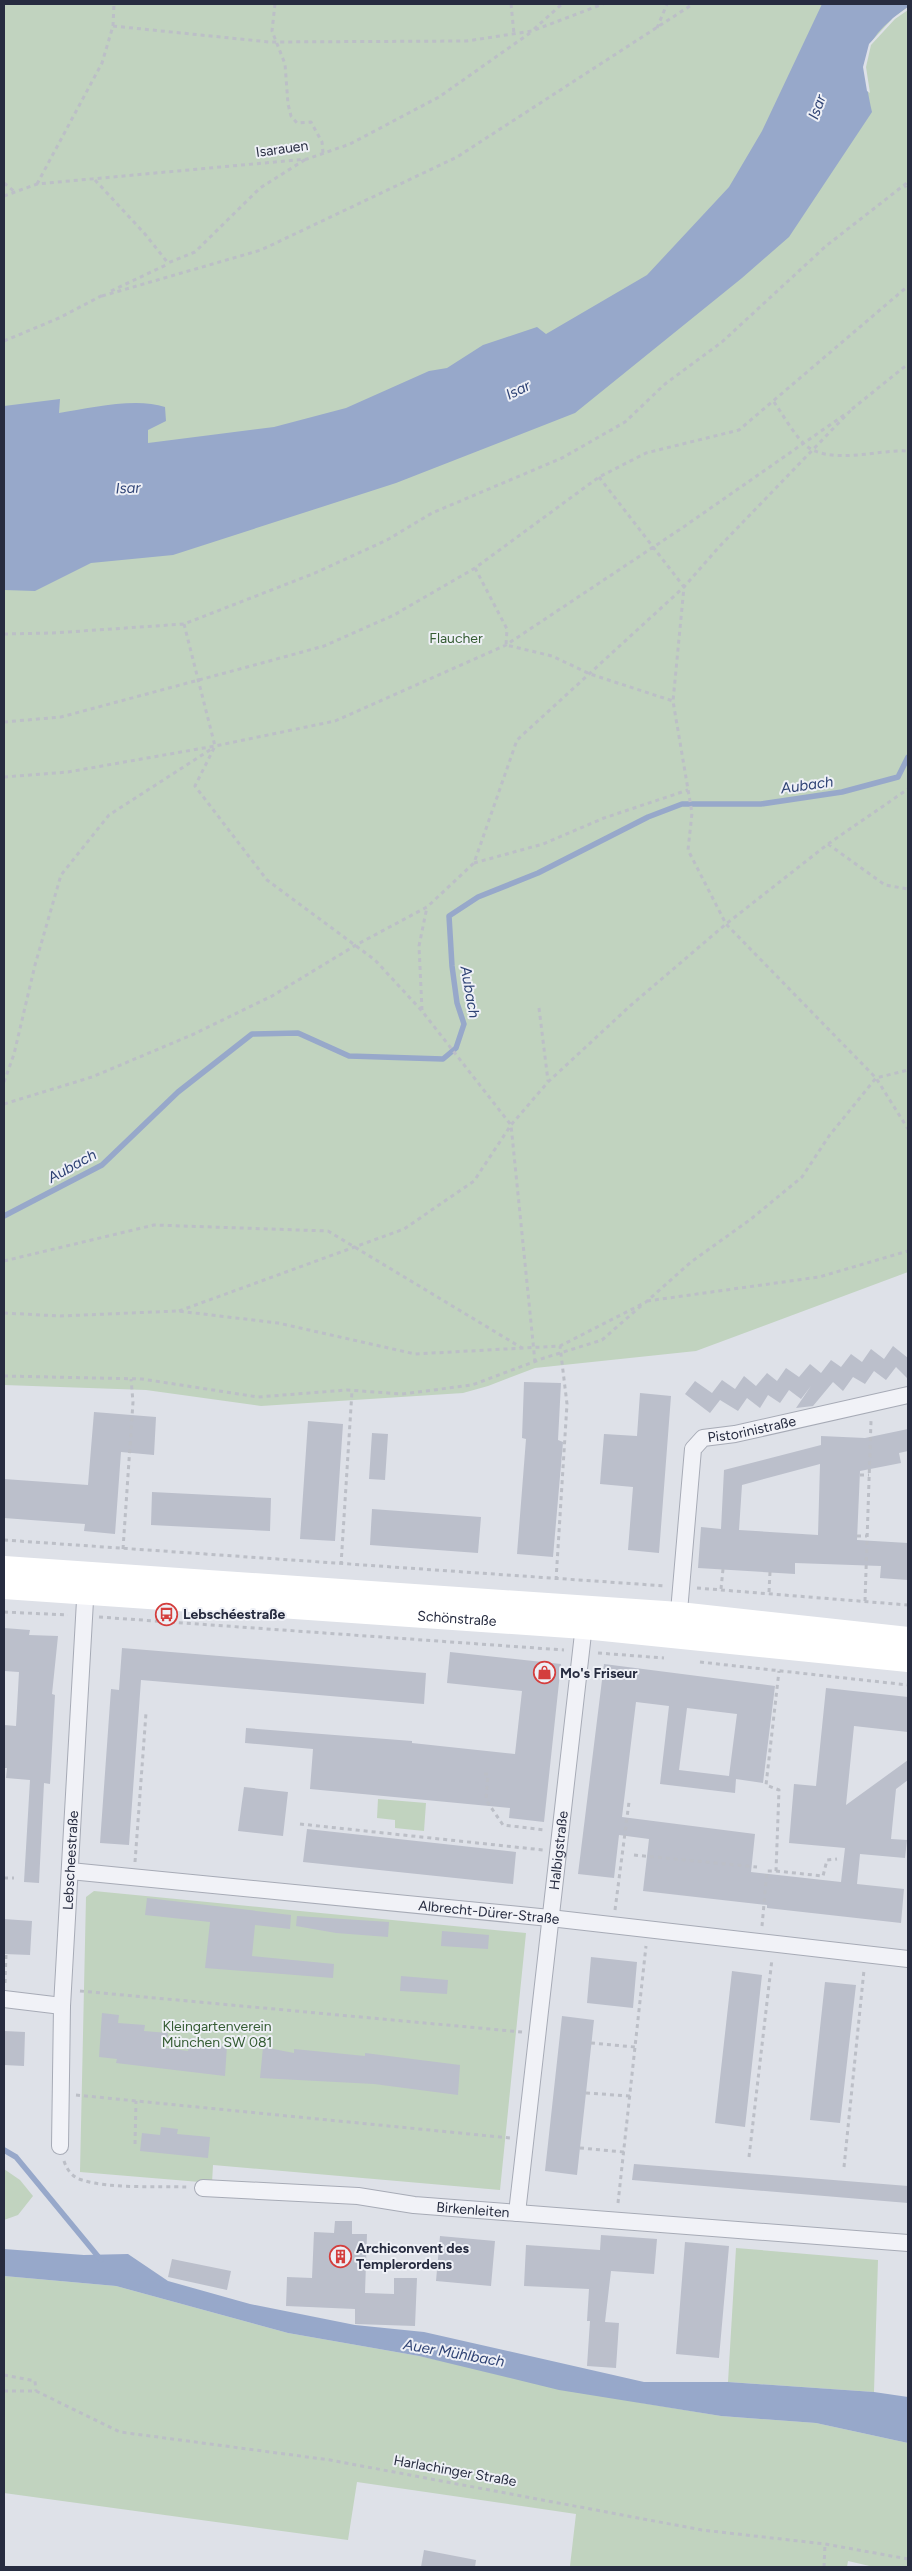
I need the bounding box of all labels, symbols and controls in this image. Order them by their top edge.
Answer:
water label: Isar [804,91,830,122]
street label: Isarauen [255,137,309,161]
water label: Isar [503,376,534,404]
water label: Isar [115,479,142,497]
park label: Flaucher [429,630,483,647]
water label: Aubach [779,772,834,798]
water label: Aubach [456,963,483,1020]
water label: Aubach [44,1145,99,1187]
street label: Pistorinistraße [707,1412,798,1446]
bus stop icon: Lebschéestraße [155,1602,179,1626]
place label: Lebschéestraße [183,1606,285,1623]
street label: Schönstraße [417,1607,497,1629]
shop icon: Mo's Friseur [532,1661,556,1685]
place label: Mo's Friseur [560,1665,638,1682]
street label: Halbigstraße [545,1809,571,1891]
street label: Lebscheestraße [59,1810,82,1910]
street label: Albrecht-Dürer-Straße [418,1897,561,1928]
park label: Kleingartenverein München SW 081 [162,2018,272,2051]
street label: Birkenleiten [436,2198,510,2221]
place label: Archiconvent des Templerordens [356,2240,469,2273]
building icon: Archiconvent des Templerordens [328,2244,352,2268]
water label: Auer Mühlbach [401,2335,506,2371]
street label: Harlachinger Straße [392,2452,518,2490]

